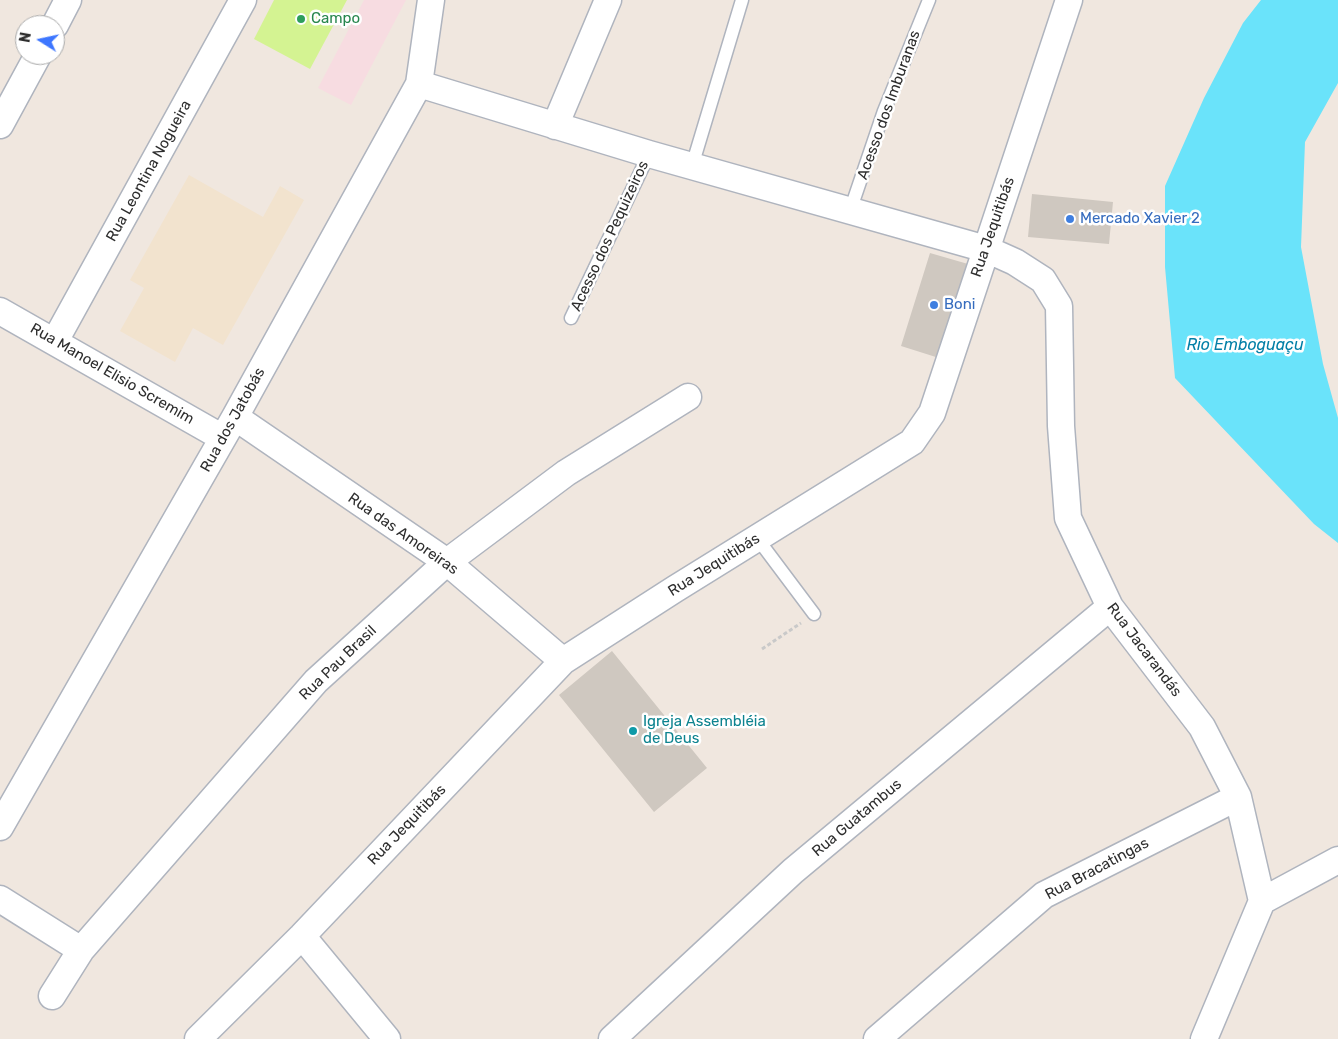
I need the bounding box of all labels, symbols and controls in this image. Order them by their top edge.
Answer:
place label: Campo [311,10,360,28]
marker: Campo [295,13,307,25]
north arrow [15,15,65,65]
street label: Acesso dos Imburanas [854,28,924,182]
text: N [16,31,35,44]
street label: Rua Leontina Nogueira [103,97,195,245]
street label: Acesso dos Pequizeiros [567,158,653,314]
street label: Rua Jequitibás [967,175,1019,279]
place label: Mercado Xavier 2 [1080,210,1200,228]
marker: Mercado Xavier 2 [1064,213,1076,225]
place label: Boni [944,296,975,314]
marker: Boni [928,299,940,311]
street label: Rua Manoel Elisio Scremim [27,320,197,428]
water label: Rio Emboguaçu [1186,335,1304,355]
street label: Rua dos Jatobás [197,365,269,475]
street label: Rua das Amoreiras [344,489,462,579]
street label: Rua Jequitibás [665,530,763,600]
street label: Rua Jacarandás [1103,600,1185,700]
street label: Rua Pau Brasil [296,622,380,704]
place label: Igreja Assembléia de Deus [643,713,766,748]
marker: Igreja Assembléia de Deus [627,725,639,737]
street label: Rua Guatambus [809,775,905,861]
street label: Rua Jequitibás [364,781,450,869]
street label: Rua Bracatingas [1042,834,1152,904]

